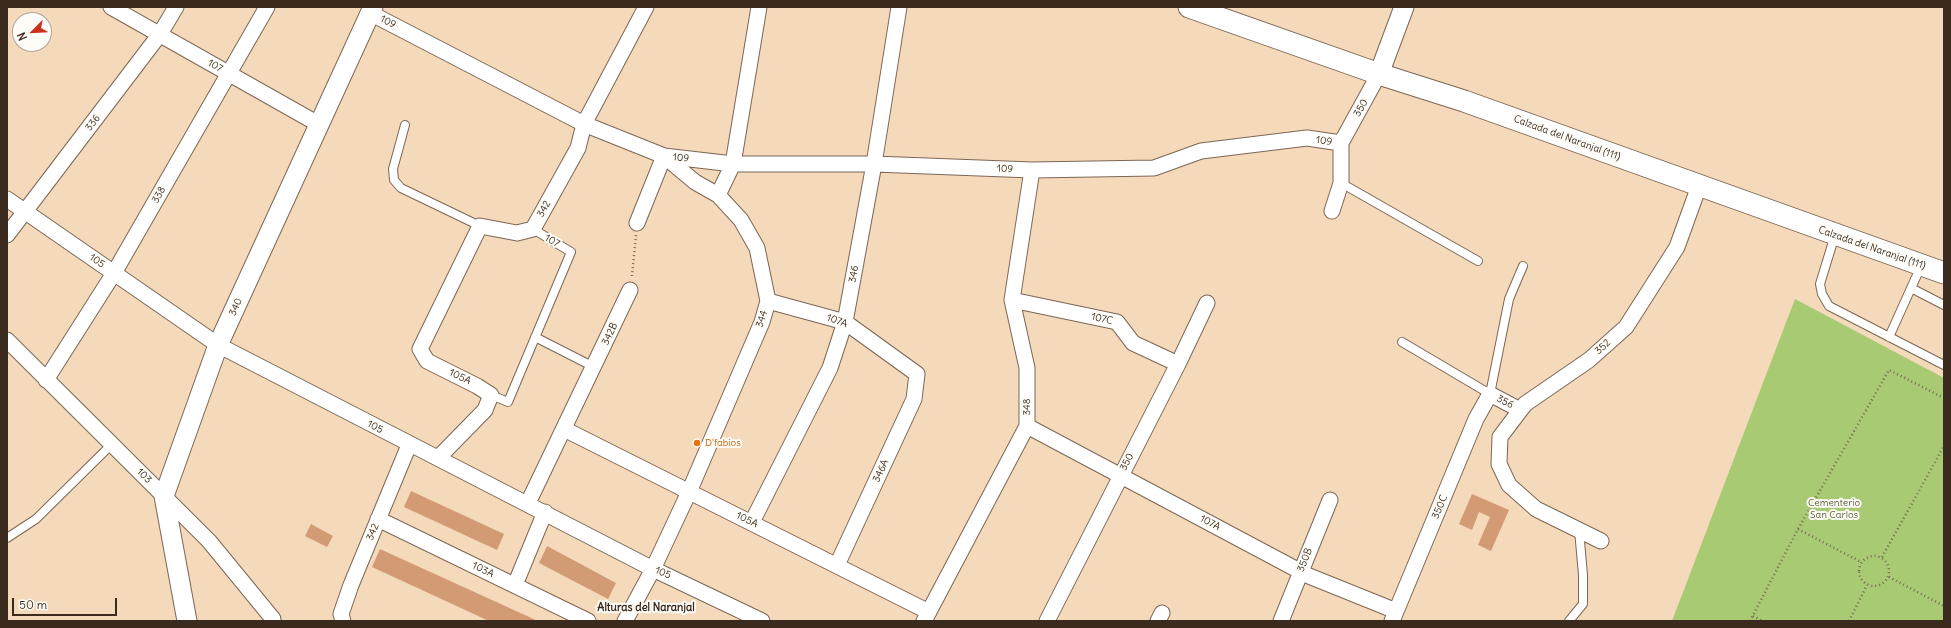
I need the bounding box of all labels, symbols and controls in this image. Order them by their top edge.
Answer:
north arrow [12,12,52,52]
street label: 109 [378,13,398,31]
text: N [14,30,30,43]
street label: 107 [205,57,225,75]
street label: 350 [1351,97,1371,119]
street label: 336 [83,113,103,133]
street label: Calzada del Naranjal (111) [1512,113,1622,163]
street label: 109 [1315,134,1333,148]
street label: 109 [672,151,690,165]
street label: 109 [997,163,1013,175]
street label: 338 [150,185,168,205]
street label: 342 [535,199,553,219]
street label: Calzada del Naranjal (111) [1817,224,1927,272]
street label: 107 [542,232,562,250]
street label: 105 [87,251,107,271]
street label: 346 [847,264,861,284]
street label: 340 [227,296,245,318]
street label: 344 [754,309,770,329]
street label: 107C [1090,311,1114,327]
street label: 107A [825,312,849,330]
street label: 342B [599,321,621,347]
street label: 352 [1593,337,1613,357]
street label: 105A [447,367,473,387]
street label: 356 [1495,393,1515,411]
street label: 348 [1021,398,1033,416]
street label: 105 [365,418,385,436]
place label: D'fabios [705,437,741,449]
marker: D'fabios [692,438,702,448]
street label: 350 [1118,451,1136,473]
street label: 346A [871,458,891,484]
street label: 103 [134,466,154,486]
street label: 350C [1430,493,1450,521]
park label: Cementerio San Carlos [1808,497,1860,520]
street label: 105A [734,510,760,530]
street label: 107A [1198,513,1222,533]
street label: 342 [364,522,382,542]
street label: 350B [1295,546,1315,574]
street label: 103A [470,560,496,580]
street label: 105 [653,564,673,582]
scale bar [14,590,119,616]
text: 50 m [19,597,47,612]
district label: Alturas del Naranjal [597,601,695,615]

